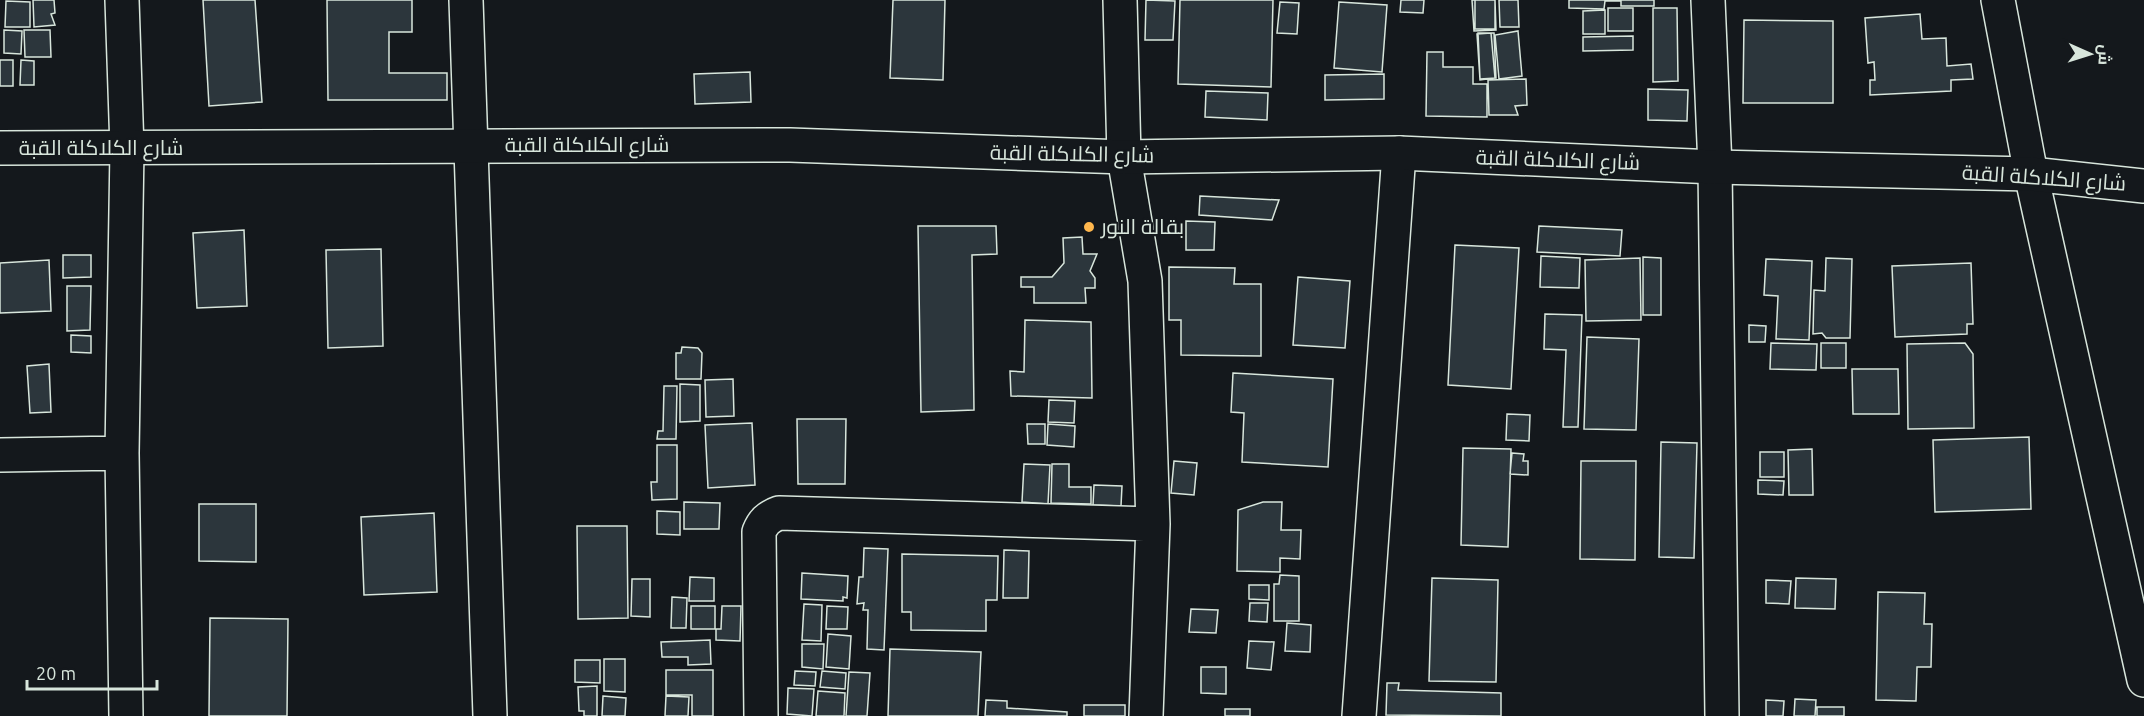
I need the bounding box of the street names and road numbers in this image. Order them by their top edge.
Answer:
street label: شارع الكلاكلة القبة [505,132,669,159]
street label: شارع الكلاكلة القبة [19,135,183,162]
street label: شارع الكلاكلة القبة [990,140,1154,169]
street label: شارع الكلاكلة القبة [1475,144,1641,177]
street label: شارع الكلاكلة القبة [1961,159,2127,198]

